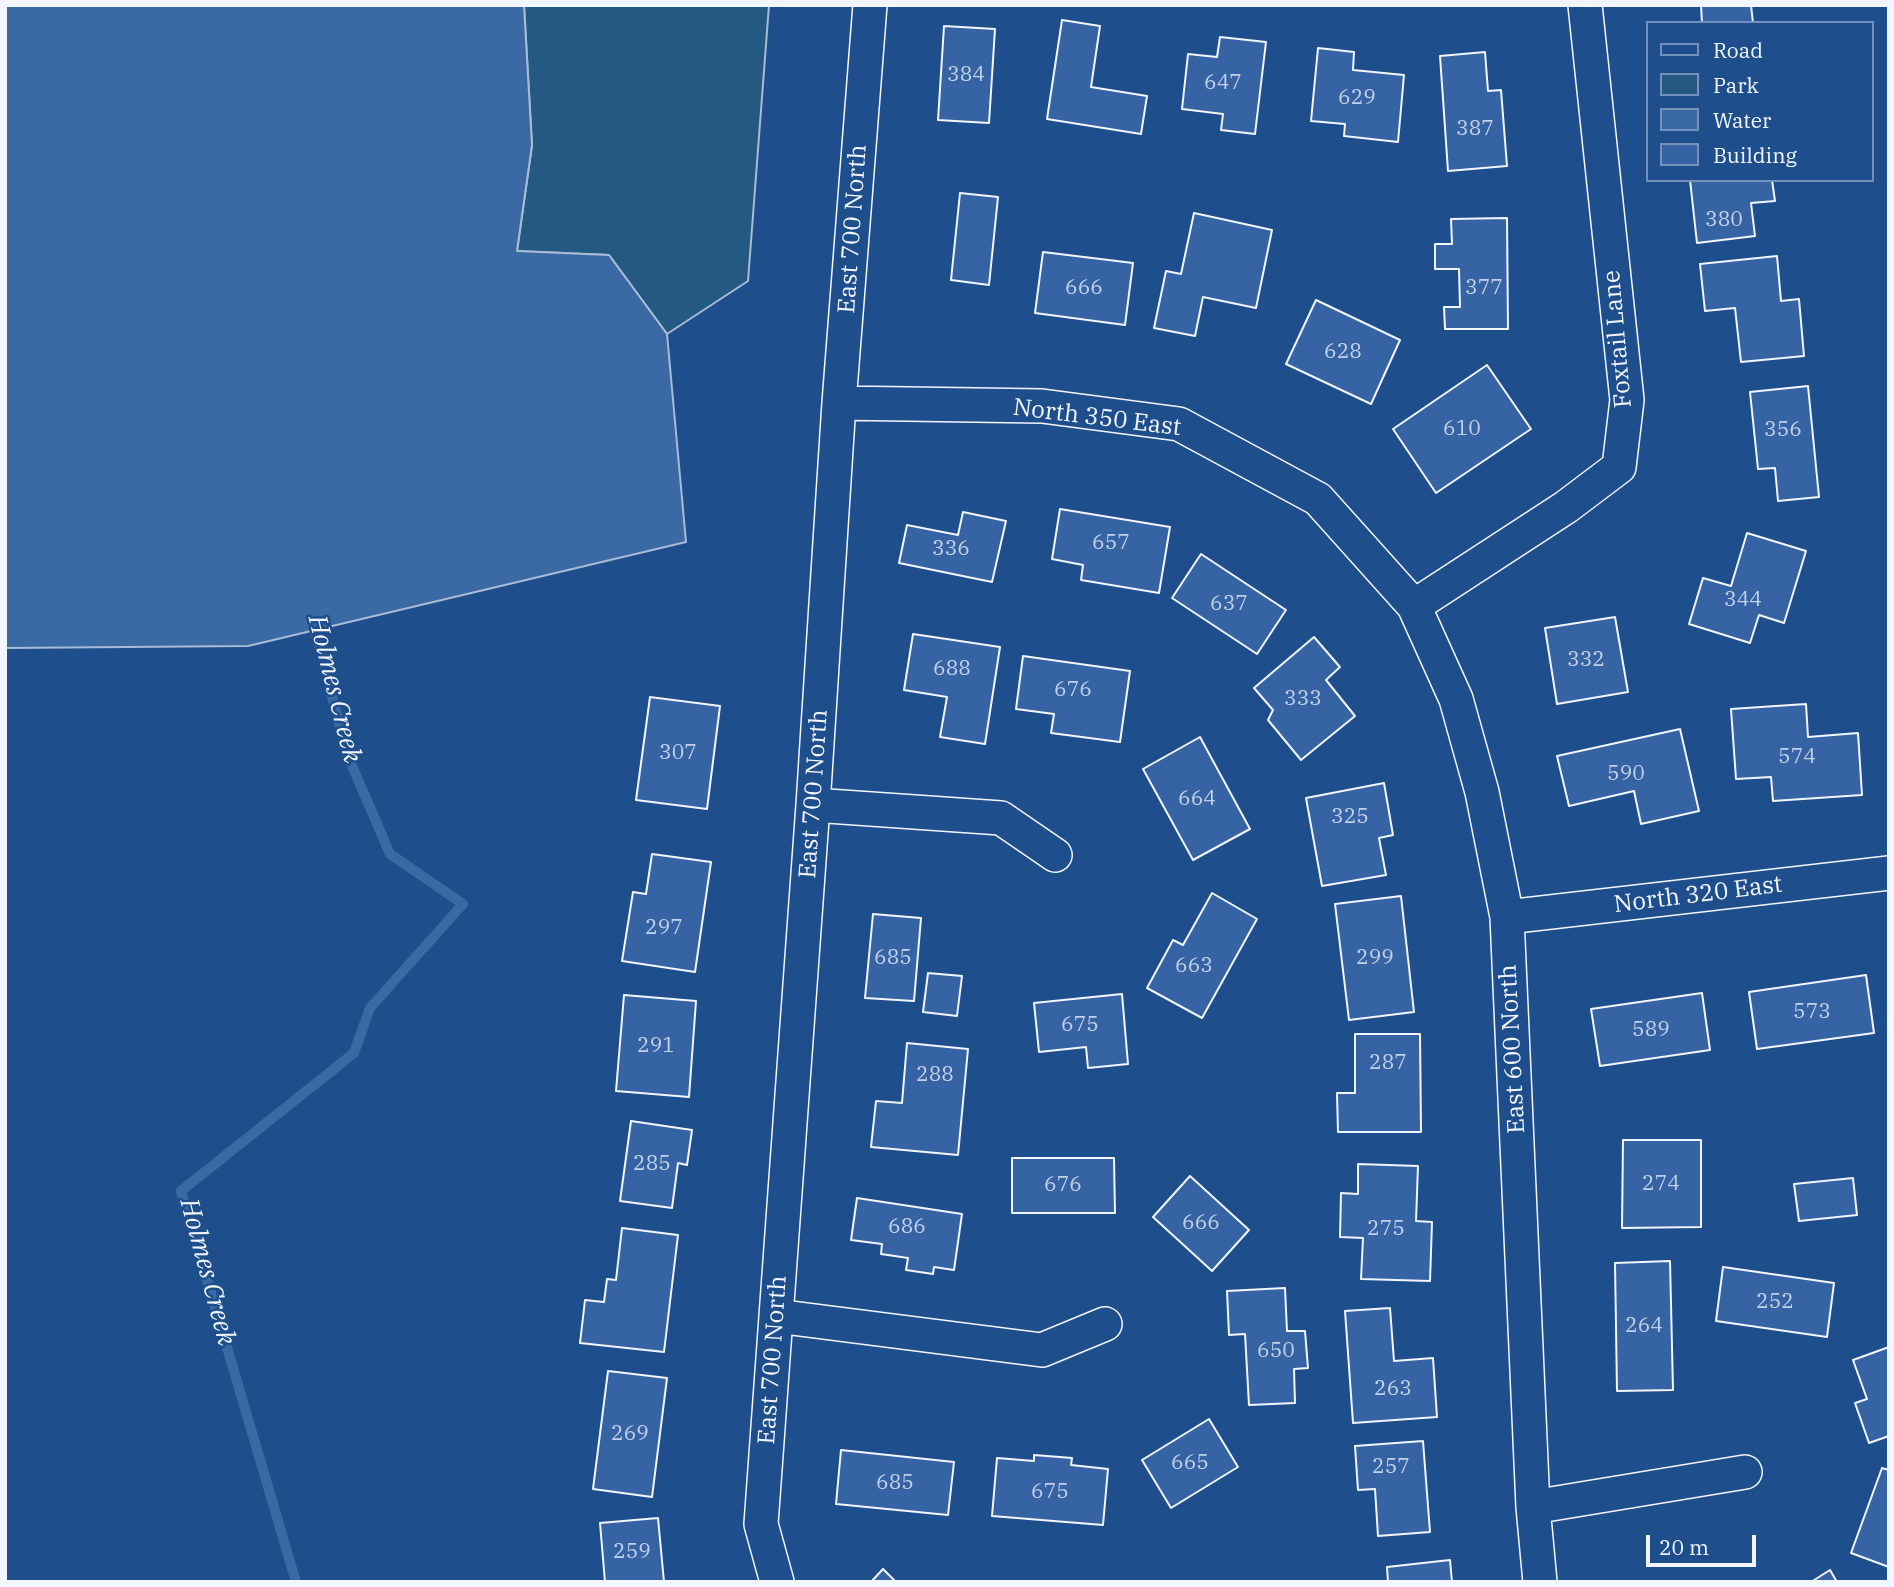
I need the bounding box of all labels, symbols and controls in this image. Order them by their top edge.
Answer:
legend [1646,21,1873,182]
text: Road [1713,36,1763,64]
house number: 384 [947,62,985,88]
house number: 647 [1204,70,1242,96]
text: Park [1713,71,1759,99]
house number: 629 [1338,85,1376,111]
text: Water [1713,106,1771,134]
house number: 387 [1456,116,1494,142]
text: Building [1713,141,1797,169]
street label: East 700 North [833,144,873,314]
house number: 380 [1705,207,1743,233]
street label: Foxtail Lane [1598,269,1638,409]
house number: 666 [1065,275,1103,301]
house number: 377 [1465,275,1503,301]
house number: 628 [1324,339,1362,365]
street label: North 350 East [1011,393,1183,443]
house number: 610 [1443,416,1481,442]
house number: 356 [1764,417,1802,443]
house number: 657 [1092,530,1130,556]
house number: 336 [932,536,970,562]
house number: 344 [1724,587,1762,613]
house number: 637 [1210,591,1248,617]
water label: Holmes Creek [301,612,367,766]
house number: 332 [1567,647,1605,673]
house number: 688 [933,656,971,682]
house number: 676 [1054,677,1092,703]
house number: 333 [1284,686,1322,712]
street label: East 700 North [794,709,834,879]
house number: 307 [659,740,697,766]
house number: 574 [1778,744,1816,770]
house number: 590 [1607,761,1645,787]
house number: 664 [1178,786,1216,812]
house number: 325 [1331,804,1369,830]
street label: North 320 East [1612,870,1784,920]
house number: 297 [645,915,683,941]
house number: 685 [874,945,912,971]
house number: 299 [1356,945,1394,971]
house number: 663 [1175,953,1213,979]
street label: East 600 North [1494,964,1532,1134]
house number: 573 [1793,999,1831,1025]
house number: 675 [1061,1012,1099,1038]
house number: 589 [1632,1017,1670,1043]
house number: 291 [637,1033,675,1059]
house number: 287 [1369,1050,1407,1076]
house number: 288 [916,1062,954,1088]
house number: 285 [633,1151,671,1177]
house number: 274 [1642,1171,1680,1197]
house number: 676 [1044,1172,1082,1198]
water label: Holmes Creek [172,1195,242,1349]
house number: 666 [1182,1210,1220,1236]
house number: 686 [888,1214,926,1240]
house number: 275 [1367,1216,1405,1242]
street label: East 700 North [753,1275,793,1445]
house number: 252 [1756,1289,1794,1315]
house number: 264 [1625,1313,1663,1339]
house number: 650 [1257,1338,1295,1364]
house number: 263 [1374,1376,1412,1402]
house number: 269 [611,1421,649,1447]
house number: 665 [1171,1450,1209,1476]
house number: 257 [1372,1454,1410,1480]
house number: 685 [876,1470,914,1496]
house number: 675 [1031,1479,1069,1505]
scale bar [1649,1520,1759,1564]
text: 20 m [1659,1533,1709,1561]
house number: 259 [613,1539,651,1565]

